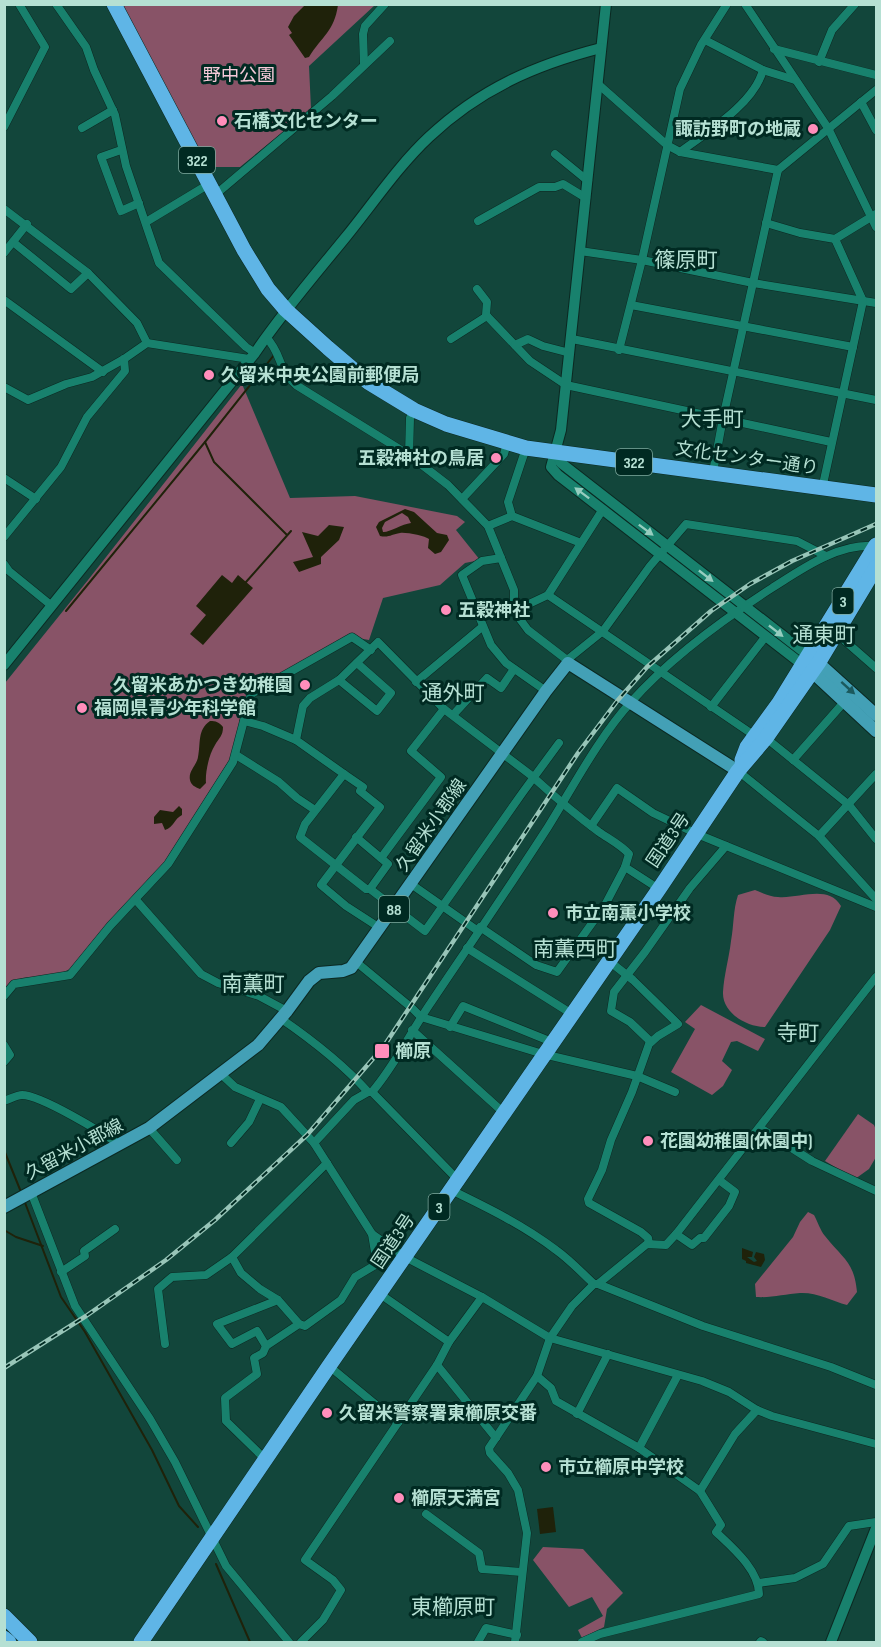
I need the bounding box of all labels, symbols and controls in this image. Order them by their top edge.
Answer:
park label: 野中公園 [203,65,275,86]
place label: 石橋文化センター [234,111,378,132]
marker: 石橋文化センター [215,114,229,128]
place label: 諏訪野町の地蔵 [675,119,801,140]
marker: 諏訪野町の地蔵 [806,122,820,136]
road number: 322 [179,147,215,173]
district label: 篠原町 [655,248,718,273]
place label: 久留米中央公園前郵便局 [221,365,419,386]
marker: 久留米中央公園前郵便局 [202,368,216,382]
district label: 大手町 [681,407,744,432]
street label: 文化センター通り [674,438,820,479]
place label: 五穀神社の鳥居 [358,448,484,469]
road number: 322 [616,449,652,475]
marker: 五穀神社の鳥居 [489,451,503,465]
one-way arrow [574,487,590,499]
one-way arrow [638,524,654,536]
one-way arrow [699,570,714,582]
road number: 3 [832,588,854,614]
place label: 五穀神社 [458,600,530,621]
marker: 五穀神社 [439,603,453,617]
district label: 通東町 [793,623,856,648]
one-way arrow [768,625,784,637]
place label: 久留米あかつき幼稚園 [113,675,293,696]
marker: 久留米あかつき幼稚園 [298,678,312,692]
district label: 通外町 [422,681,485,706]
one-way arrow [840,681,855,694]
place label: 福岡県青少年科学館 [94,698,256,719]
marker: 福岡県青少年科学館 [75,701,89,715]
street label: 久留米小郡線 [392,775,471,876]
street label: 国道3号 [643,809,694,872]
road number: 88 [379,896,409,922]
place label: 市立南薫小学校 [565,903,691,924]
marker: 市立南薫小学校 [546,906,560,920]
district label: 南薫西町 [533,937,617,962]
district label: 南薫町 [222,972,285,997]
district label: 寺町 [777,1021,819,1046]
place label: 櫛原 [395,1041,431,1062]
marker: 櫛原 [373,1042,391,1060]
street label: 久留米小郡線 [22,1115,127,1184]
place label: 花園幼稚園(休園中) [660,1131,812,1152]
marker: 花園幼稚園(休園中) [641,1134,655,1148]
road number: 3 [428,1194,450,1220]
street label: 国道3号 [368,1210,419,1273]
place label: 久留米警察署東櫛原交番 [339,1403,537,1424]
marker: 久留米警察署東櫛原交番 [320,1406,334,1420]
place label: 市立櫛原中学校 [558,1457,684,1478]
marker: 市立櫛原中学校 [539,1460,553,1474]
place label: 櫛原天満宮 [411,1488,501,1509]
marker: 櫛原天満宮 [392,1491,406,1505]
district label: 東櫛原町 [411,1595,495,1620]

